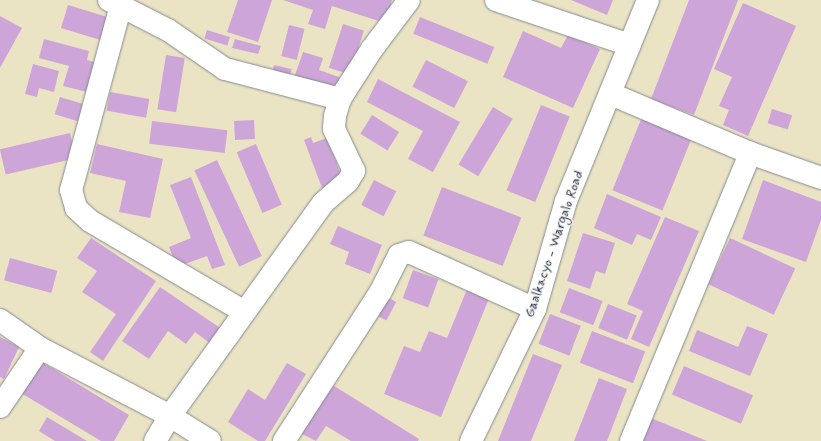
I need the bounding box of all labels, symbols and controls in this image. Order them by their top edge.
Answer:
street label: Gaalkacyo - Wargalo Road [521,168,587,320]

